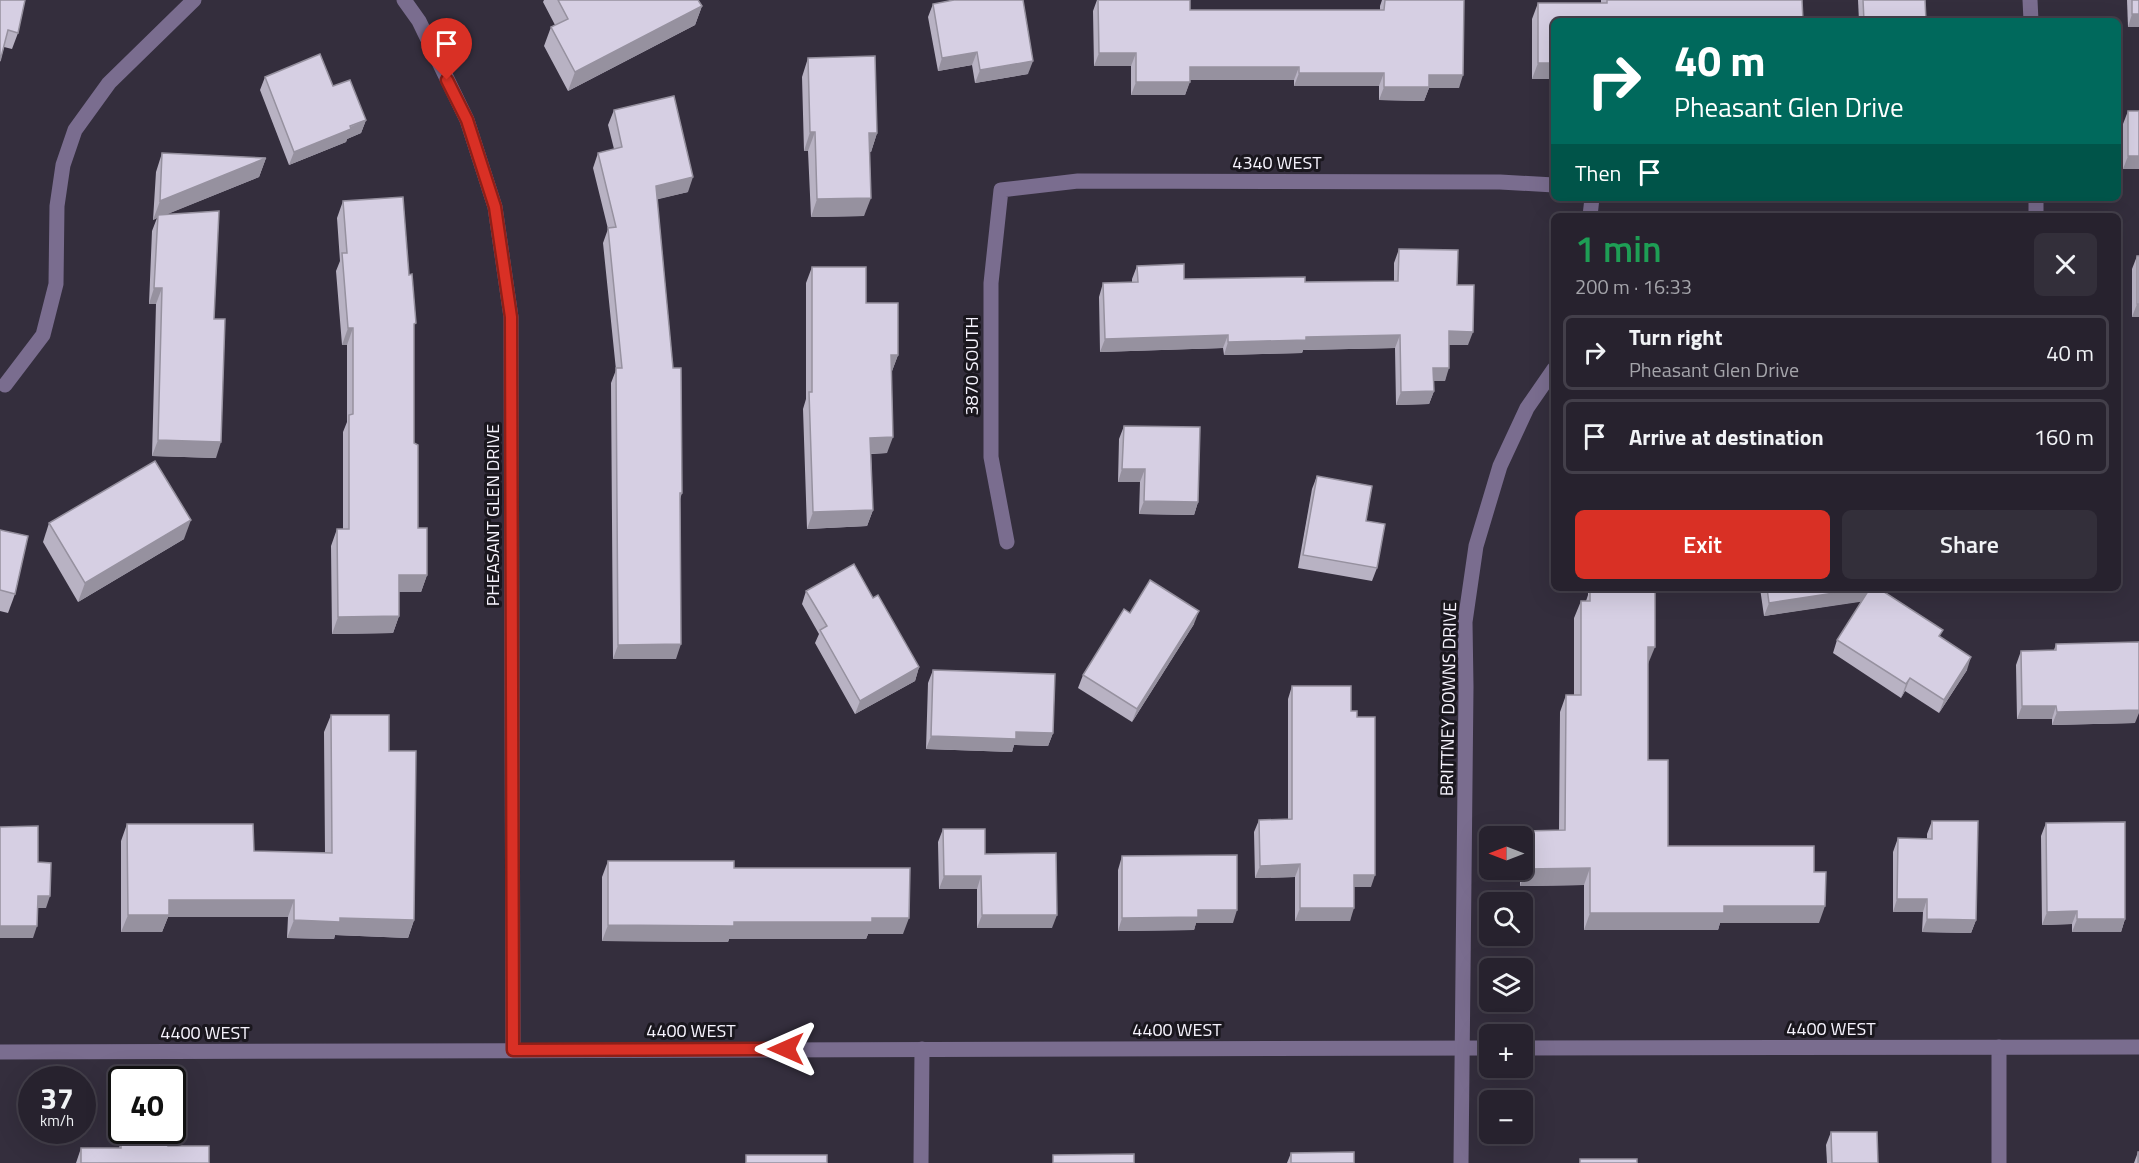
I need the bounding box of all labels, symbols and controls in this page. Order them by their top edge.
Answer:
pin [421,18,472,80]
icon: arrive [430,27,463,60]
text: 40 m [1674,28,1766,92]
icon: right [1575,42,1653,120]
text: Pheasant Glen Drive [1674,86,1904,127]
street label: 4340 WEST [1232,149,1322,176]
text: Then [1575,156,1621,190]
icon: arrive [1633,156,1666,189]
text: 1 min [1575,221,1662,276]
button: close [2034,233,2097,296]
text: 200 m · 16:33 [1575,271,1692,302]
street label: 3870 SOUTH [958,316,985,416]
text: Turn right [1629,320,1723,354]
icon: right [1578,336,1611,369]
text: 40 m [2046,336,2094,370]
text: Pheasant Glen Drive [1629,354,1799,385]
icon: arrive [1578,420,1611,453]
text: Arrive at destination [1629,420,1824,454]
text: 160 m [2034,420,2094,454]
street label: PHEASANT GLEN DRIVE [479,424,506,606]
button: Exit [1575,510,1830,579]
button: Share [1842,510,2097,579]
street label: BRITTNEY DOWNS DRIVE [1433,602,1463,796]
north arrow [1479,826,1533,880]
map controls [1479,826,1533,1144]
button: search [1479,892,1533,946]
button: layers [1479,958,1533,1012]
street label: 4400 WEST [1786,1015,1876,1042]
street label: 4400 WEST [1132,1016,1222,1043]
street label: 4400 WEST [646,1017,736,1044]
position arrow [754,1017,818,1081]
street label: 4400 WEST [160,1019,250,1046]
button: + [1479,1024,1533,1078]
speed limit sign: 40 [108,1066,186,1144]
text: 37 [40,1075,74,1121]
button: − [1479,1090,1533,1144]
text: km/h [40,1109,74,1132]

